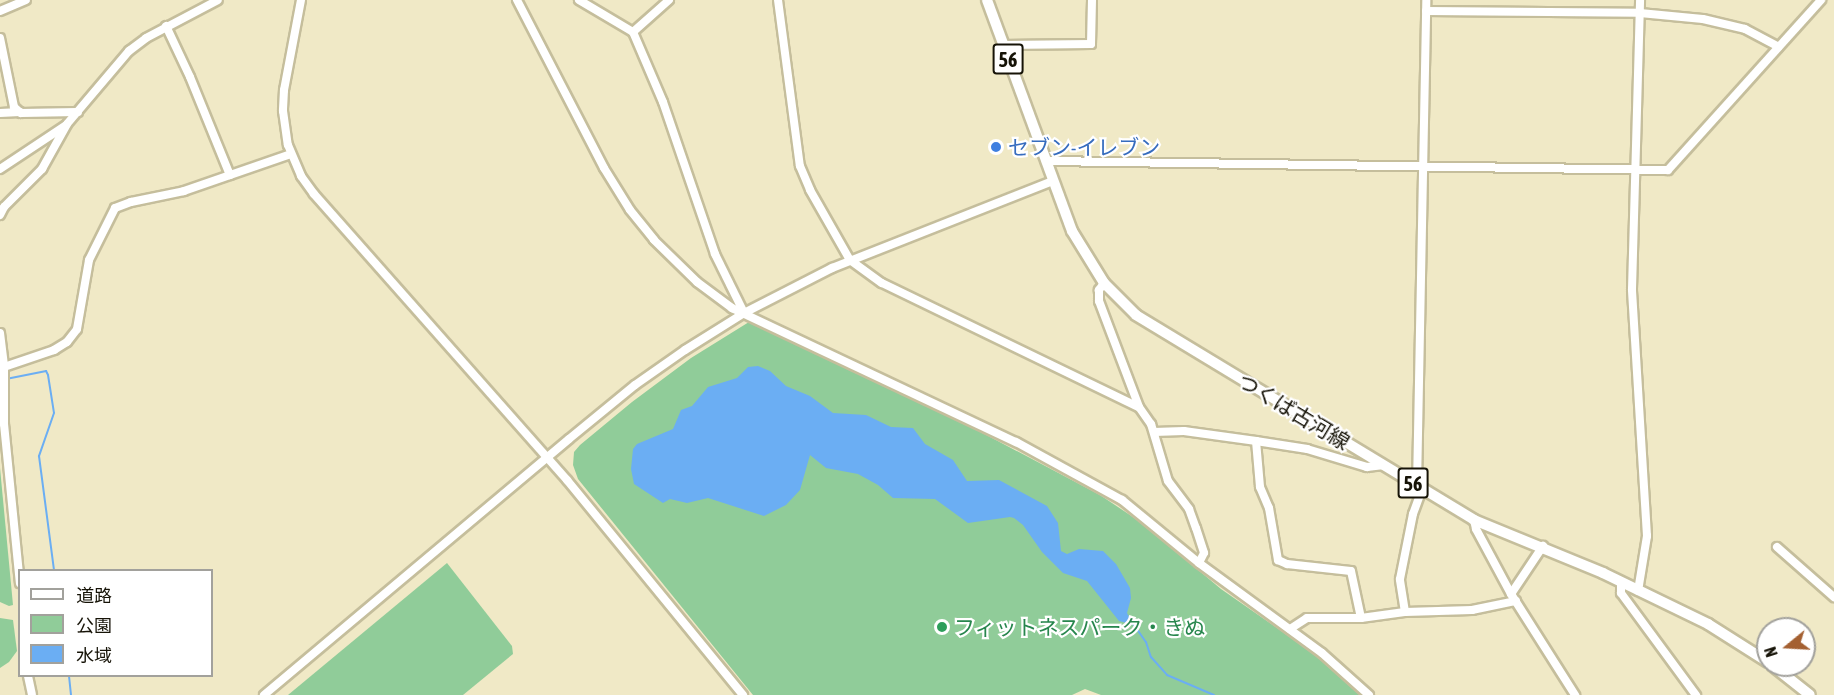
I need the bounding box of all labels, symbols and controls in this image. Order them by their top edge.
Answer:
road number: 56 [992,42,1024,76]
place label: セブン-イレブン [1008,134,1160,160]
marker: セブン-イレブン [989,140,1003,154]
street label: つくば古河線 [1234,368,1354,454]
road number: 56 [1396,466,1430,500]
legend [18,569,213,677]
text: 道路 [76,585,112,606]
place label: フィットネスパーク・きぬ [954,614,1206,640]
text: 公園 [76,615,112,636]
north arrow [1756,617,1816,677]
marker: フィットネスパーク・きぬ [935,620,949,634]
text: 水域 [76,645,112,666]
text: N [1761,645,1781,659]

